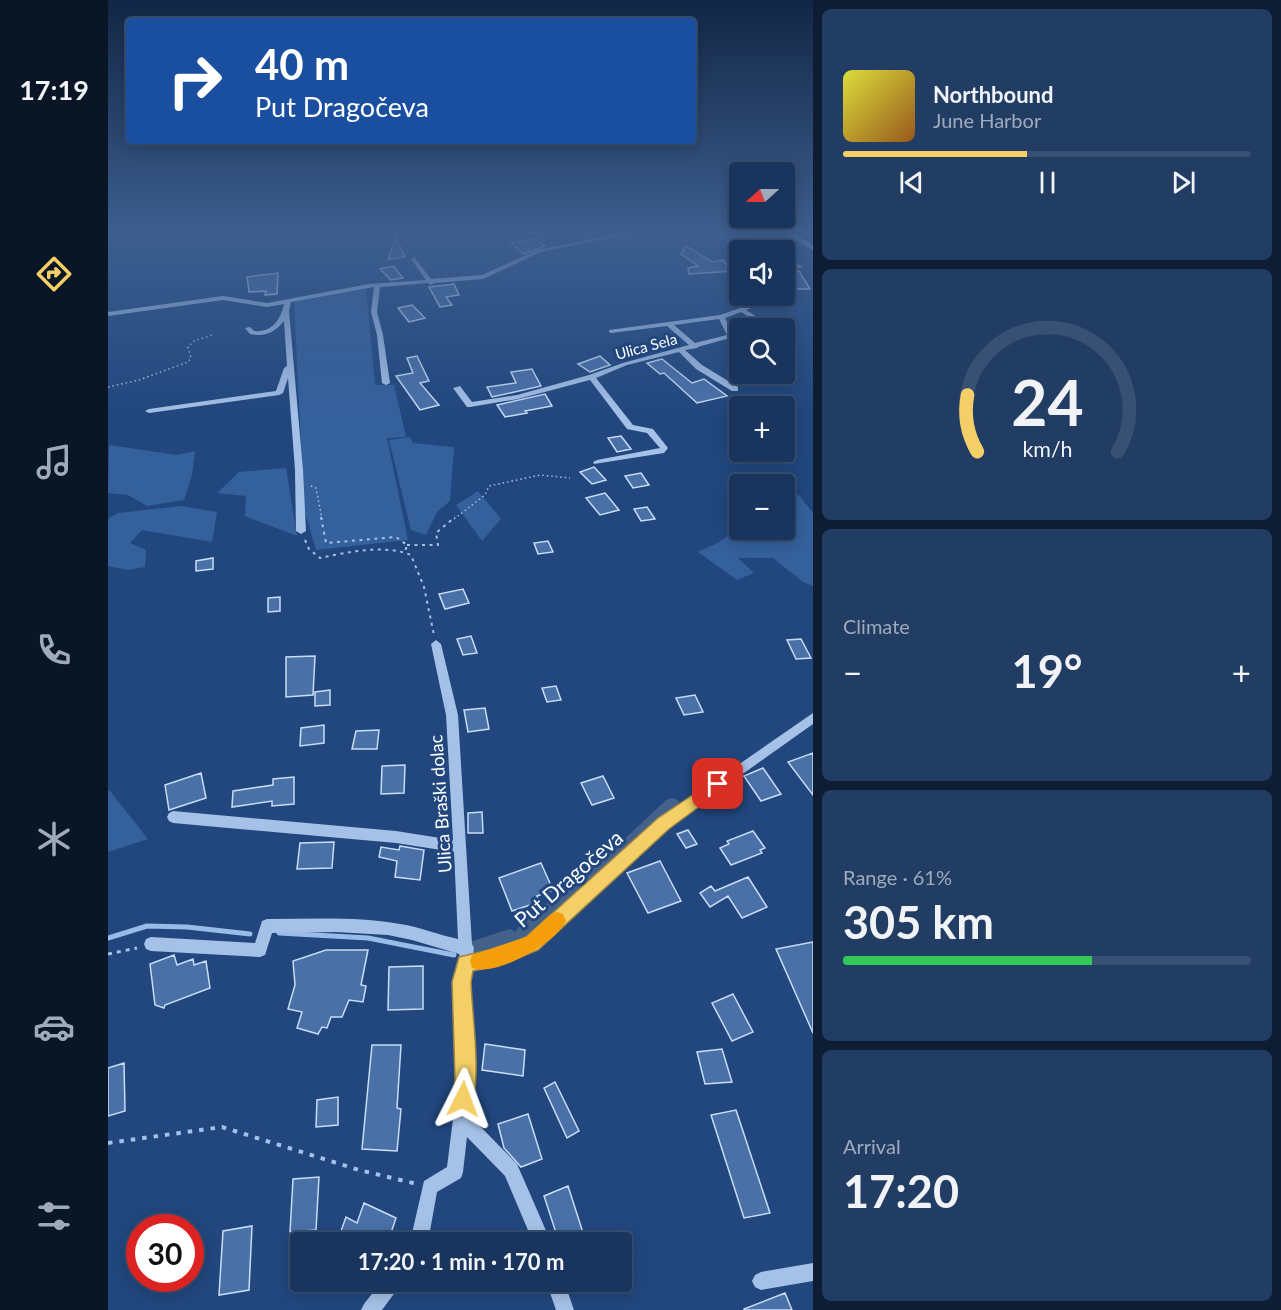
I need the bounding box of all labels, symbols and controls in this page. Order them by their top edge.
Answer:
text: 40 m [255,39,349,89]
icon: right [156,42,234,120]
text: 17:19 [19,73,89,106]
text: Northbound [933,81,1053,108]
text: Put Dragočeva [255,90,429,123]
text: June Harbor [933,108,1041,132]
north arrow [729,162,795,228]
map controls [729,162,795,540]
icon: previous [895,166,928,199]
icon: pause [1031,166,1064,199]
icon: next [1167,166,1200,199]
button: sound [729,240,795,306]
icon: directions [33,253,75,295]
button: search [729,318,795,384]
street label: Ulica Sela [613,329,679,363]
text: 24 [1011,364,1083,439]
button: + [729,396,795,462]
text: km/h [1022,436,1072,462]
icon: music [33,441,75,483]
button: − [729,474,795,540]
text: Climate [843,614,910,638]
icon: phone [33,629,75,671]
text: 19° [1012,644,1082,698]
text: − [843,652,862,692]
text: + [1232,652,1251,692]
street label: Ulica Braški dolac [424,734,456,874]
pin [692,758,743,809]
icon: arrive [701,767,734,800]
icon: climate [33,818,75,860]
street label: Put Dragočeva [509,824,627,932]
text: Range · 61% [843,865,952,889]
text: 305 km [843,895,994,949]
icon: car [33,1006,75,1048]
position arrow [431,1067,495,1131]
text: Arrival [843,1134,901,1158]
text: 17:20 [843,1164,959,1218]
icon: filters [33,1195,75,1237]
speed limit sign: 30 [126,1214,204,1292]
text: 17:20 · 1 min · 170 m [358,1248,564,1275]

